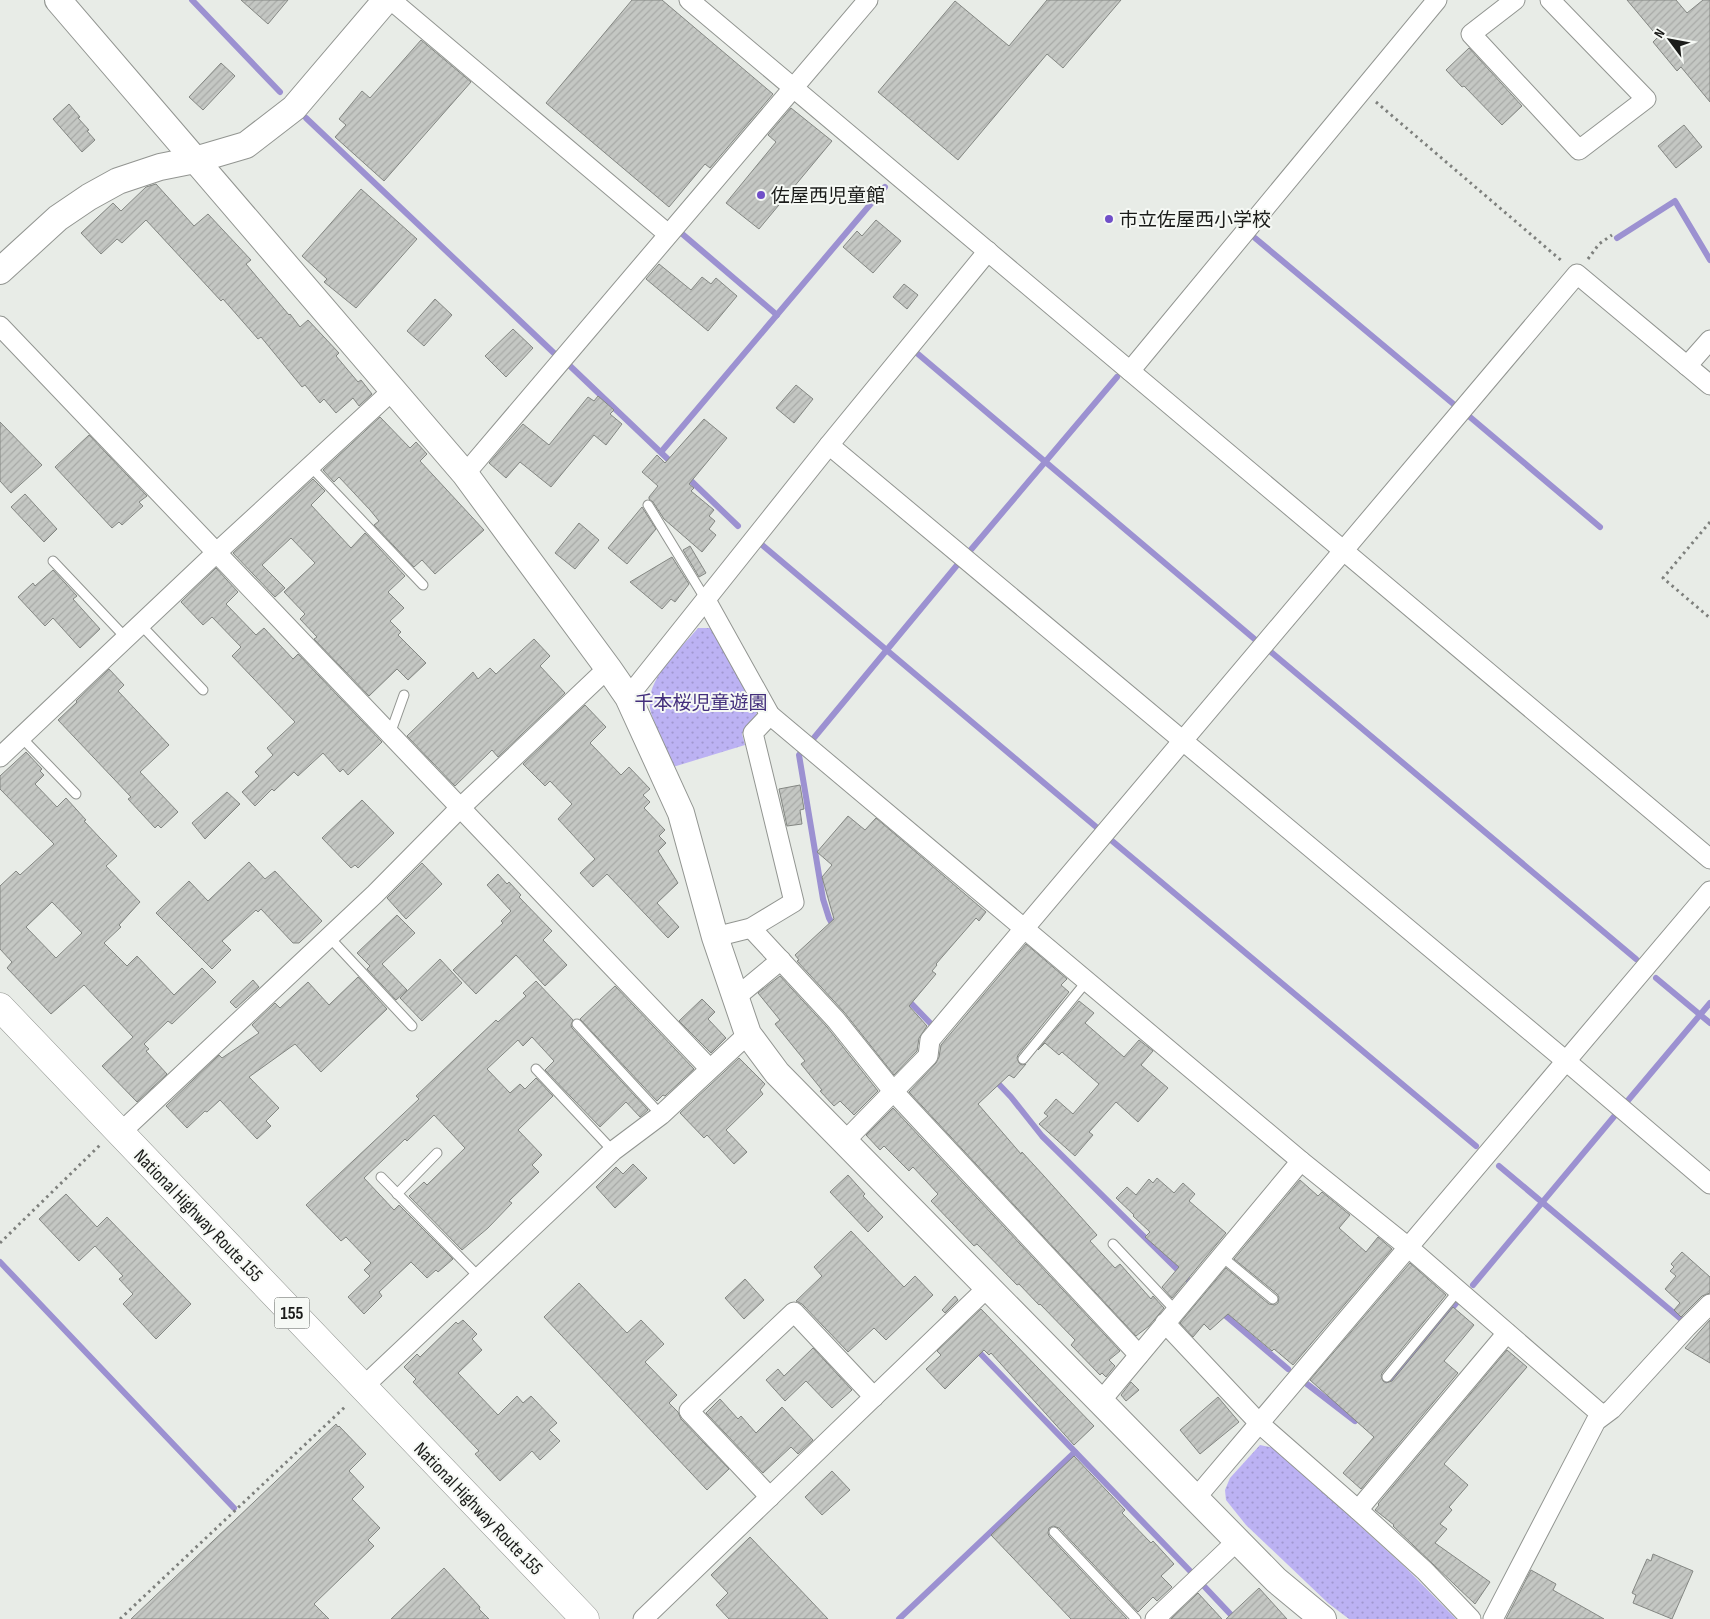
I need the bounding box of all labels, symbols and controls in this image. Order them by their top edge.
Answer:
north arrow [1645,15,1695,65]
text: N [1650,26,1669,41]
place label: 佐屋西児童館 [771,185,885,208]
marker: 佐屋西児童館 [755,189,767,201]
place label: 市立佐屋西小学校 [1119,209,1271,232]
marker: 市立佐屋西小学校 [1103,213,1115,225]
park label: 千本桜児童遊園 [634,692,768,715]
street label: National Highway Route 155 [129,1145,267,1287]
road number: 155 [274,1298,310,1329]
street label: National Highway Route 155 [409,1438,547,1580]

